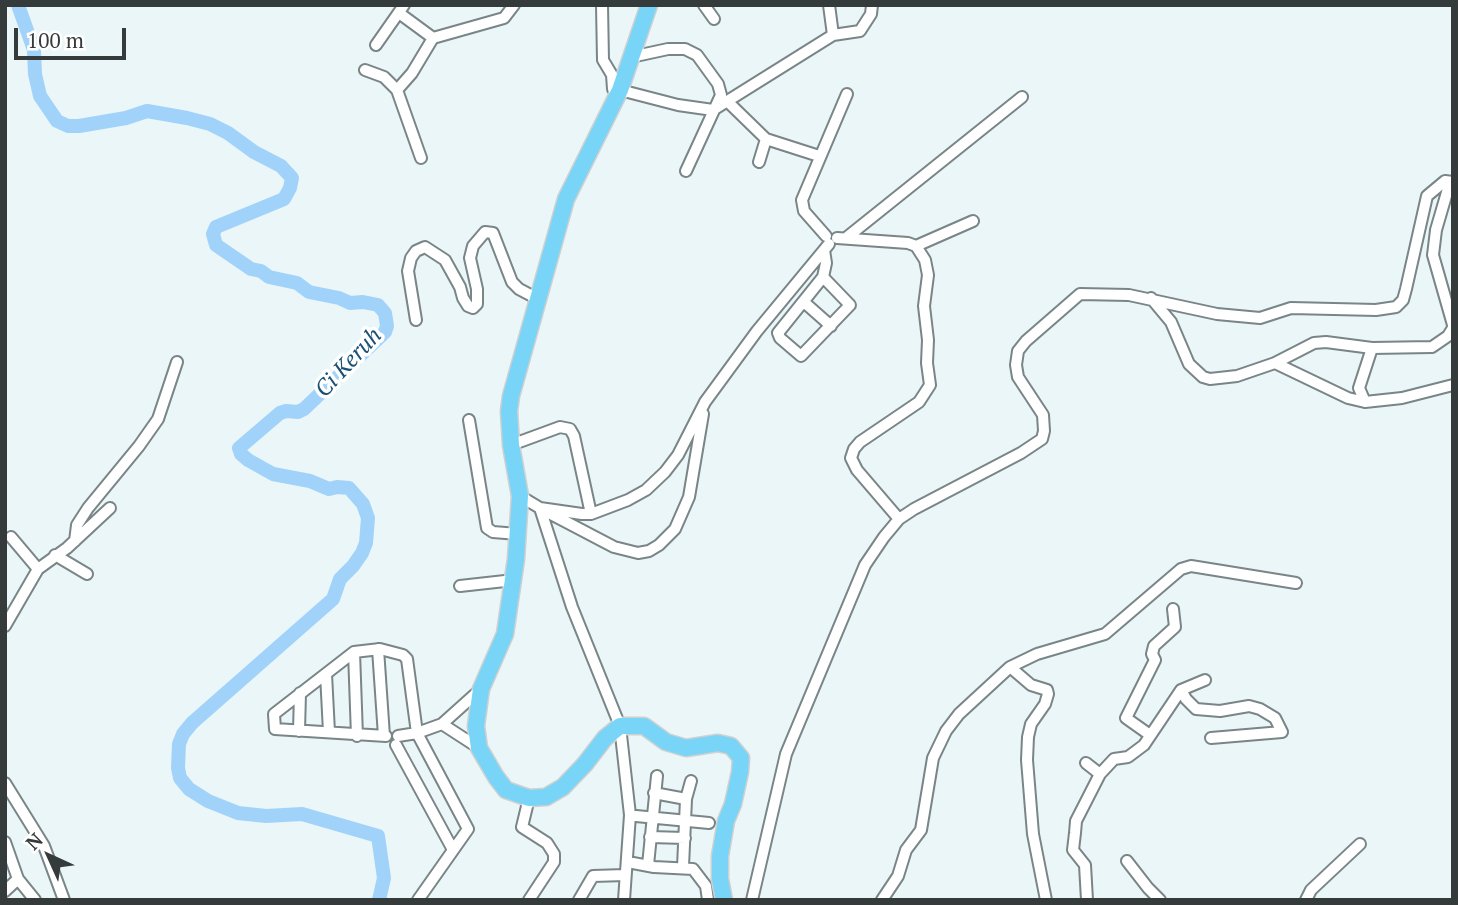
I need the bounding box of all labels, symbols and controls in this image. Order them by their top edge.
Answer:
scale bar [18,14,130,58]
text: 100 m [27,26,84,54]
water label: Ci Keruh [310,323,388,403]
north arrow [14,821,84,891]
text: N [20,827,48,855]

